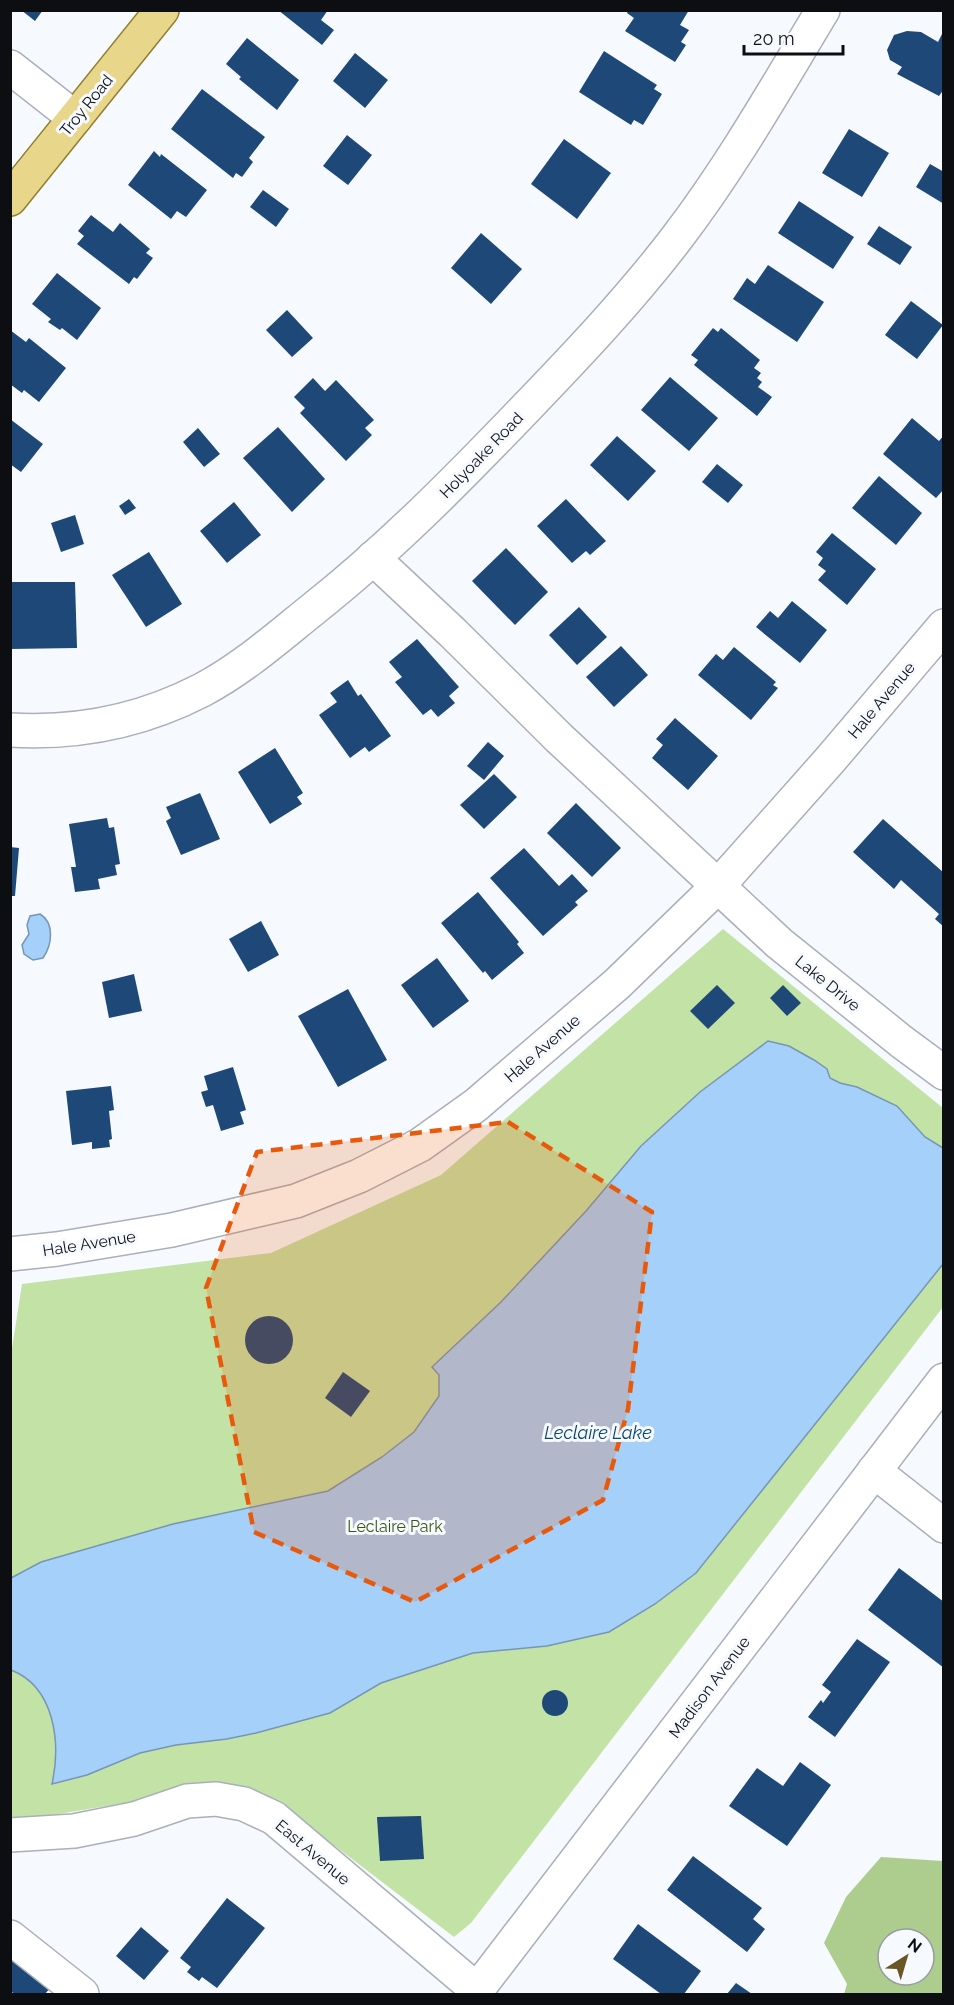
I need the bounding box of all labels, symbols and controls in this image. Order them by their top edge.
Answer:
scale bar [744,18,843,56]
text: 20 m [753,28,795,49]
street label: Troy Road [56,71,117,140]
street label: Holyoake Road [436,409,527,502]
street label: Hale Avenue [844,658,919,742]
street label: Lake Drive [791,952,864,1015]
street label: Hale Avenue [501,1010,584,1086]
street label: Hale Avenue [41,1227,137,1260]
water label: Leclaire Lake [544,1422,652,1443]
park label: Leclaire Park [347,1517,443,1536]
street label: Madison Avenue [665,1633,754,1742]
street label: East Avenue [272,1816,354,1889]
north arrow [876,1927,936,1987]
text: N [904,1934,925,1957]

